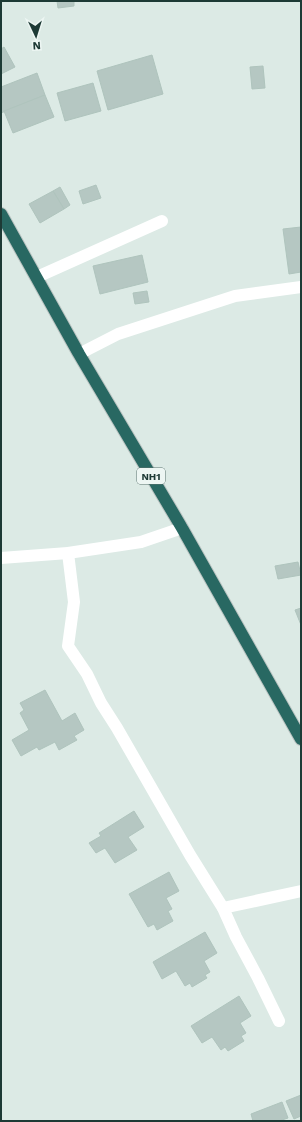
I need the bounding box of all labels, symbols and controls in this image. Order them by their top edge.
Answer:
north arrow [16,16,56,56]
text: N [32,39,41,52]
road number: NH1 [137,468,165,484]

